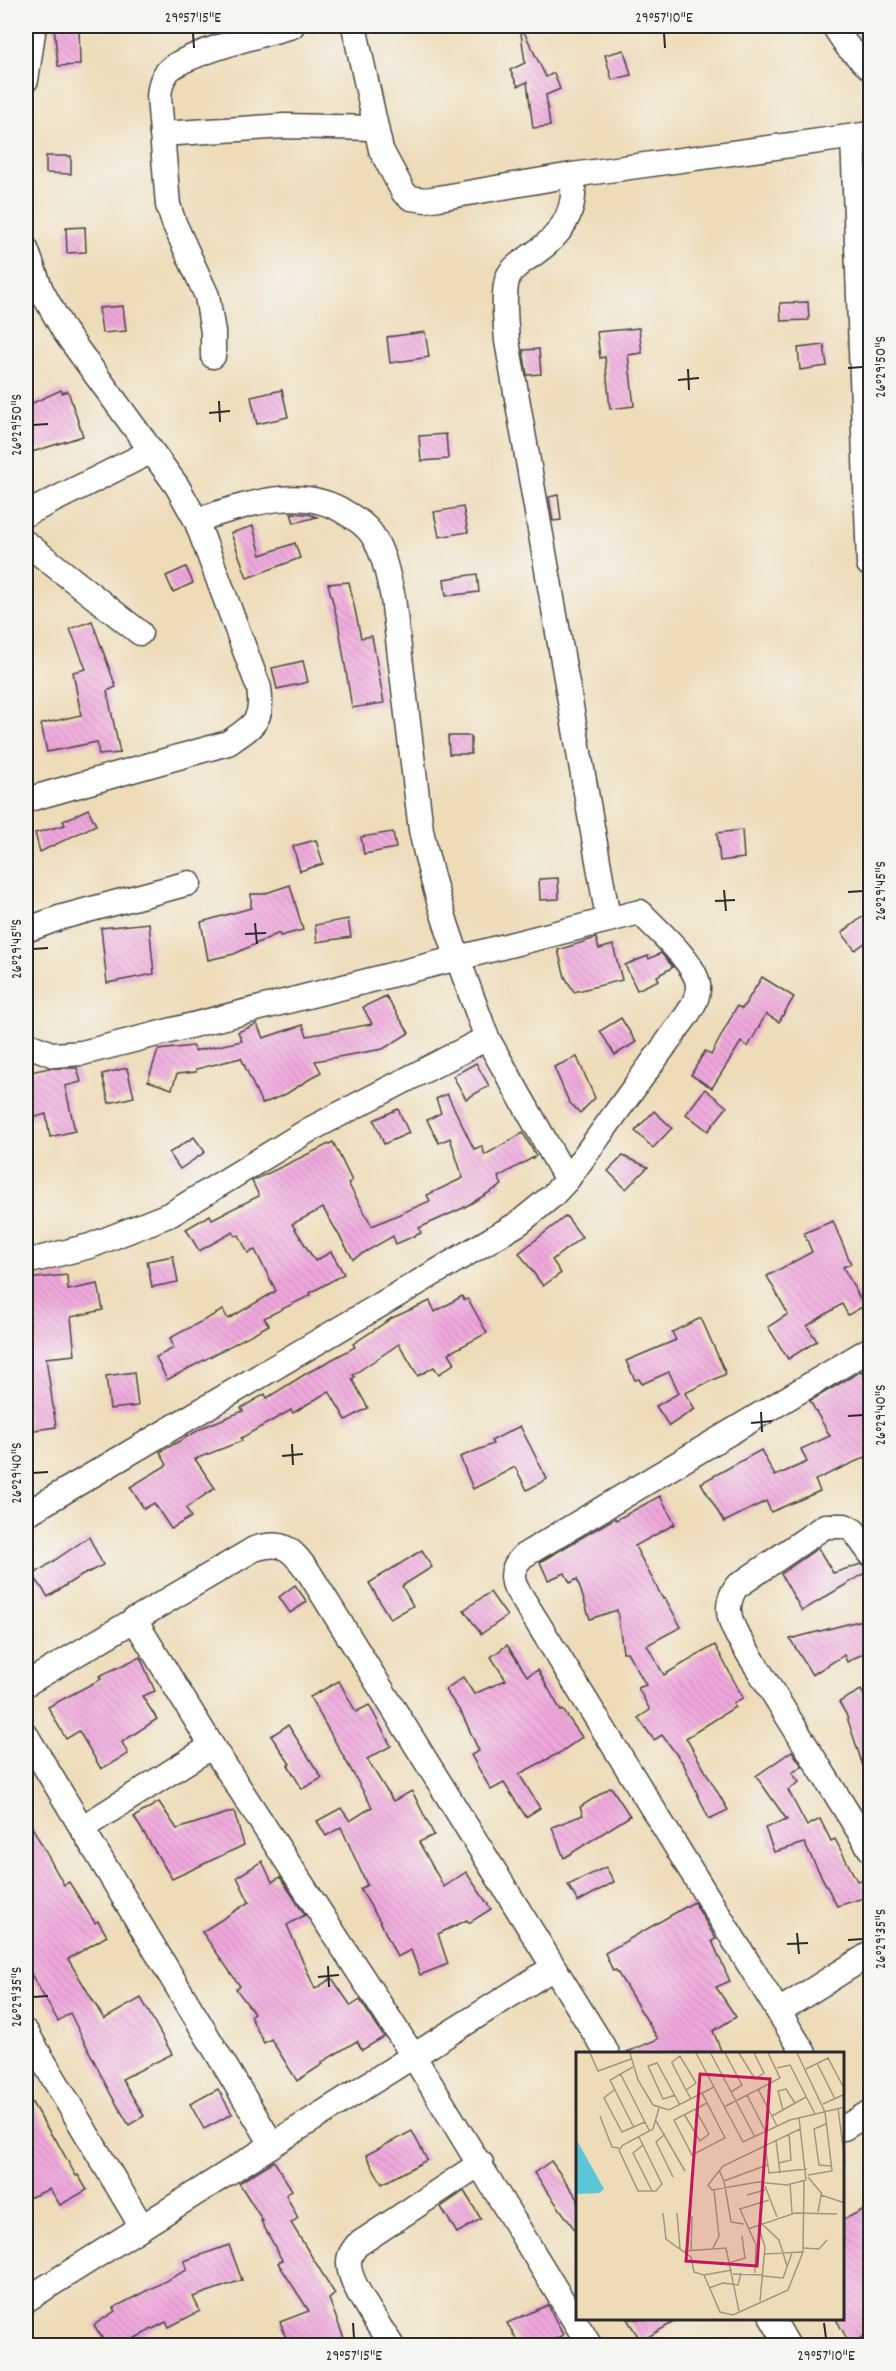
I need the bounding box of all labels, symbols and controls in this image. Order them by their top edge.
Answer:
text: 29°57'15"E [165,8,221,30]
text: 29°57'10"E [635,8,693,30]
text: 26°29'50"S [871,336,893,398]
text: 26°29'50"S [7,394,29,456]
text: 26°29'45"S [871,861,893,921]
text: 26°29'45"S [7,919,29,979]
text: 26°29'40"S [871,1384,893,1446]
text: 26°29'40"S [7,1442,29,1504]
text: 26°29'35"S [871,1909,893,1969]
text: 26°29'35"S [7,1967,29,2027]
inset map [576,2052,845,2320]
text: 29°57'15"E [326,2346,382,2368]
text: 29°57'10"E [797,2346,855,2368]

